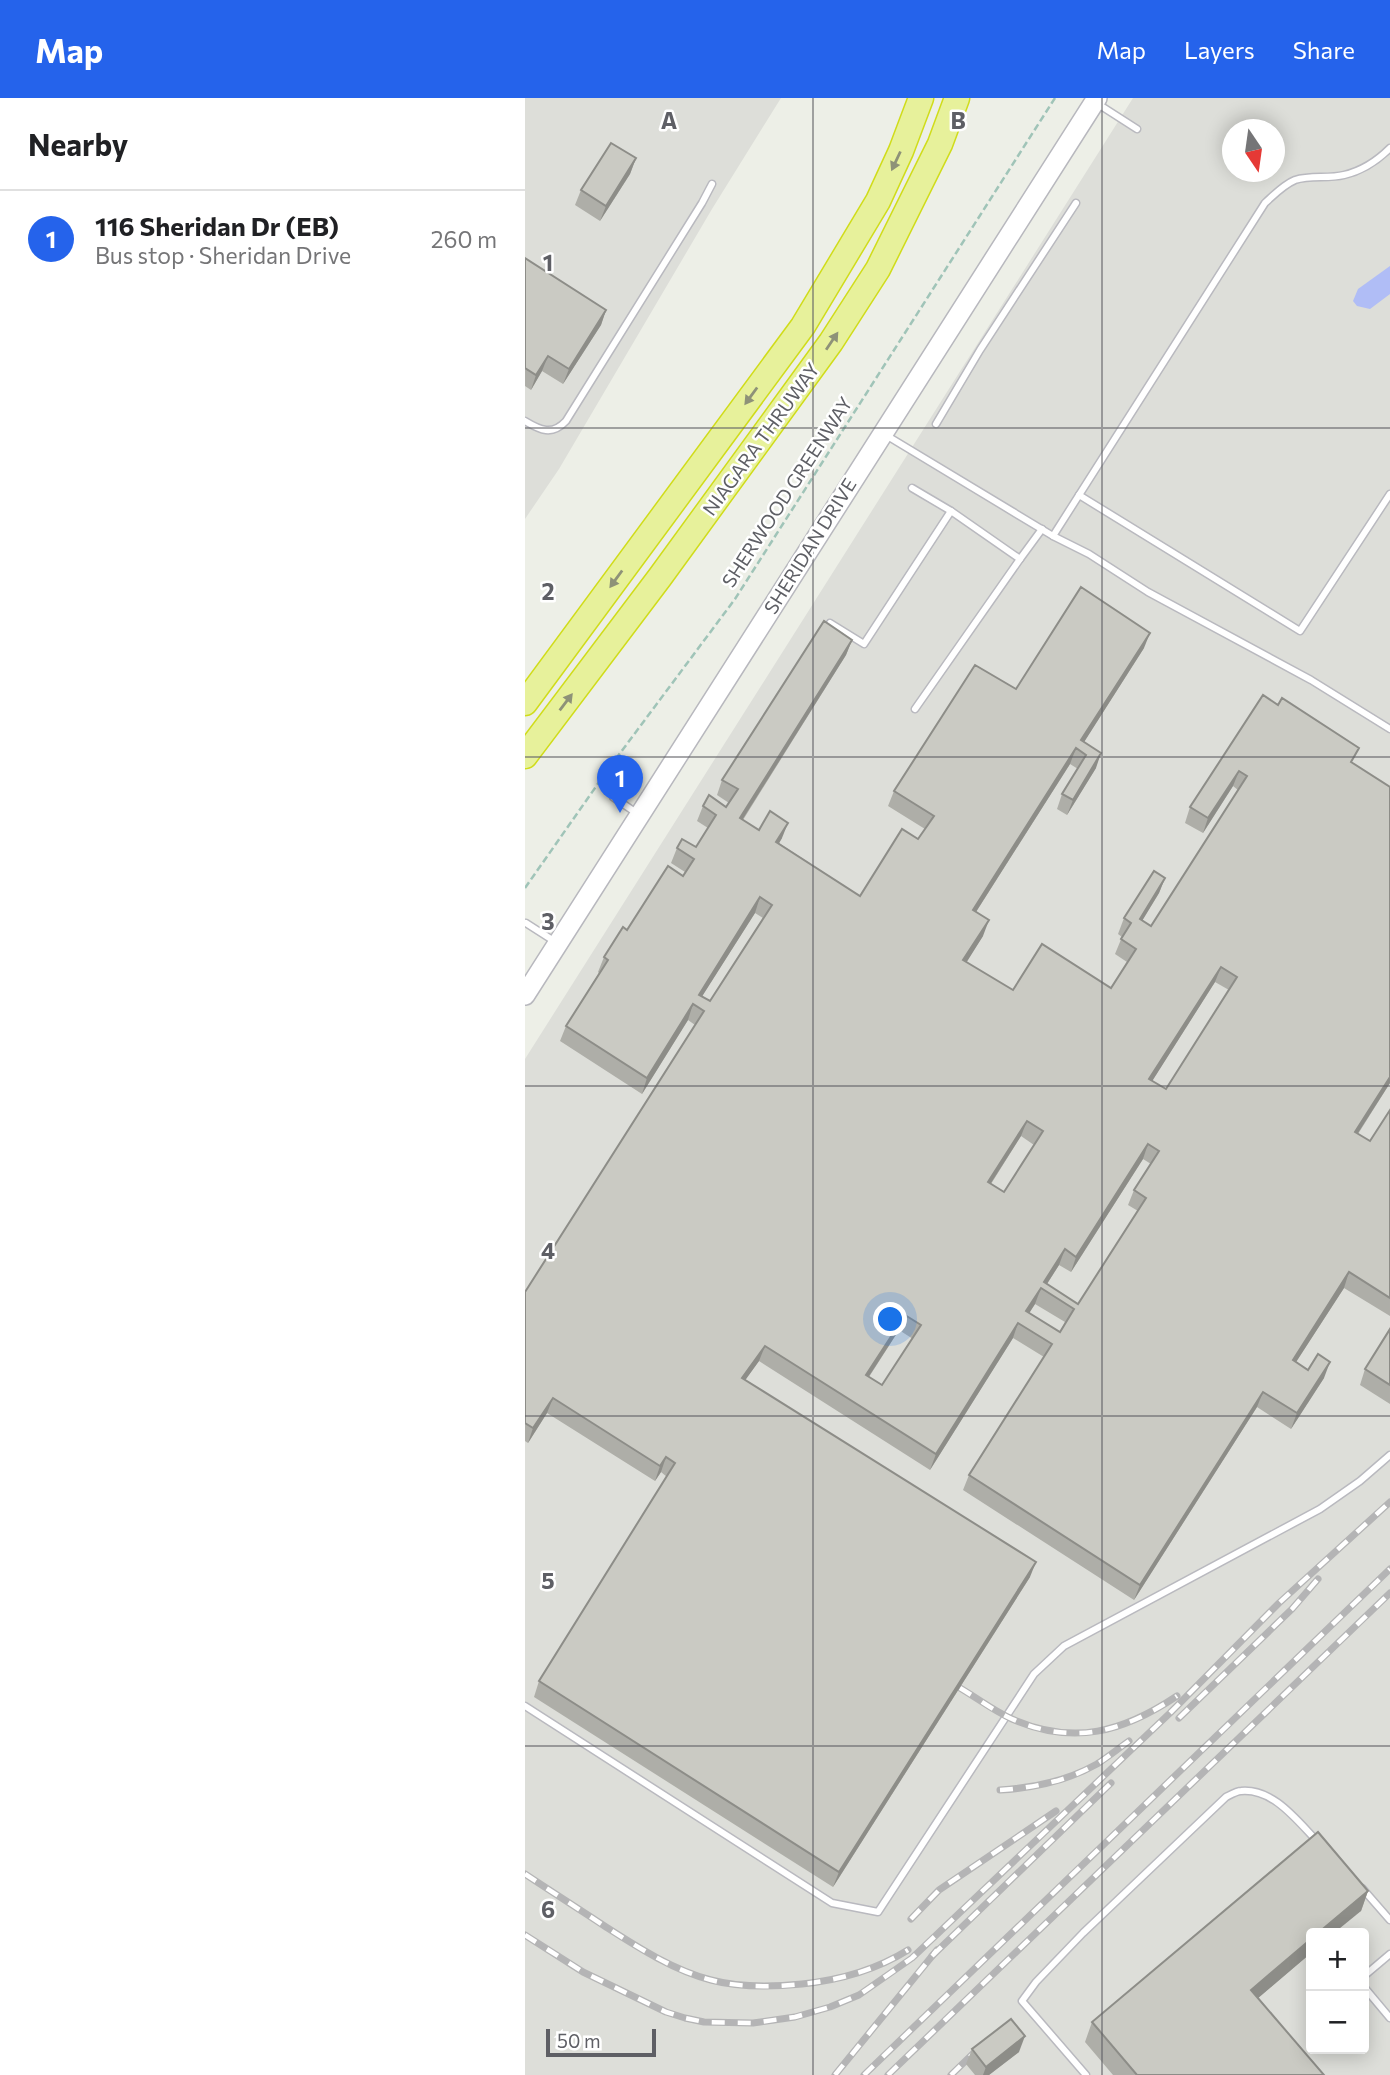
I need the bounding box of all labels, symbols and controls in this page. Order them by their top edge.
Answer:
text: Map [35,29,103,70]
text: Map [1097,35,1146,64]
text: Layers [1184,35,1255,64]
text: Share [1293,35,1355,64]
text: A [661,106,678,134]
text: B [950,106,966,134]
north arrow [1222,119,1285,182]
text: Nearby [28,125,128,162]
one-way arrow [890,151,901,172]
text: 116 Sheridan Dr (EB) [95,210,339,241]
text: 1 [46,225,56,253]
text: 260 m [431,225,497,253]
text: Bus stop · Sheridan Drive [95,241,351,269]
text: 1 [543,248,553,276]
one-way arrow [825,331,838,351]
street label: NIAGARA THRUWAY [697,358,824,520]
one-way arrow [744,387,759,405]
street label: SHERWOOD GREENWAY [716,392,857,591]
street label: SHERIDAN DRIVE [759,474,861,618]
one-way arrow [609,570,623,589]
text: 2 [541,577,555,605]
one-way arrow [559,693,573,711]
pin: 1 [597,755,643,813]
text: 3 [541,907,555,935]
text: 4 [541,1236,555,1264]
your location [873,1302,907,1336]
text: 5 [541,1566,555,1594]
text: 6 [541,1895,555,1923]
map controls [1306,1928,1369,2054]
button: + [1306,1928,1369,1991]
button: − [1306,1991,1369,2054]
scale bar [546,2026,656,2058]
text: 50 m [557,2029,601,2052]

